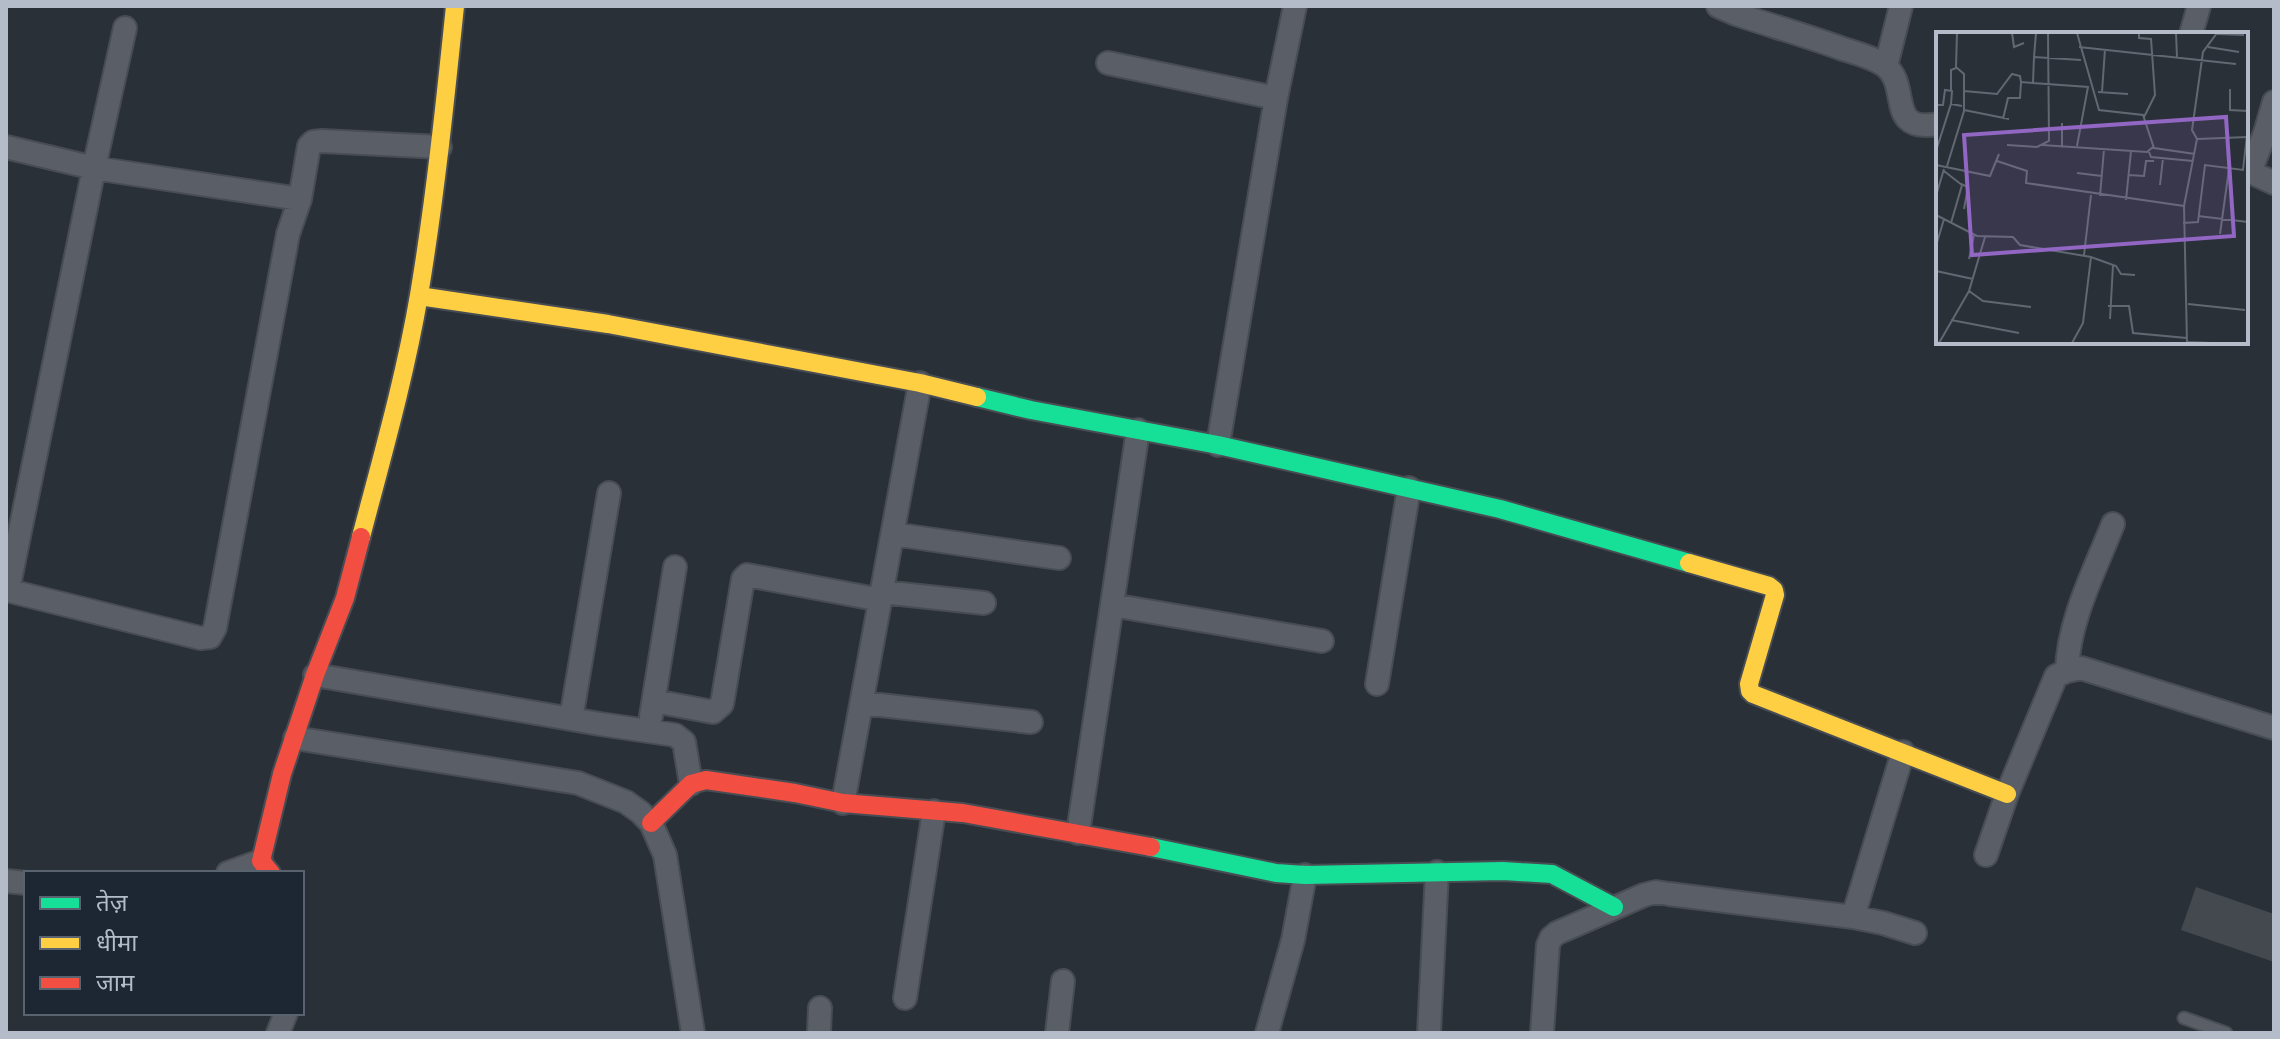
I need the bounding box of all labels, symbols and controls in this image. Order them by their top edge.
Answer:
inset map [1936,32,2248,344]
legend [24,871,304,1015]
text: तेज़ [96,885,129,920]
text: धीमा [96,925,138,960]
text: जाम [96,965,135,1000]

